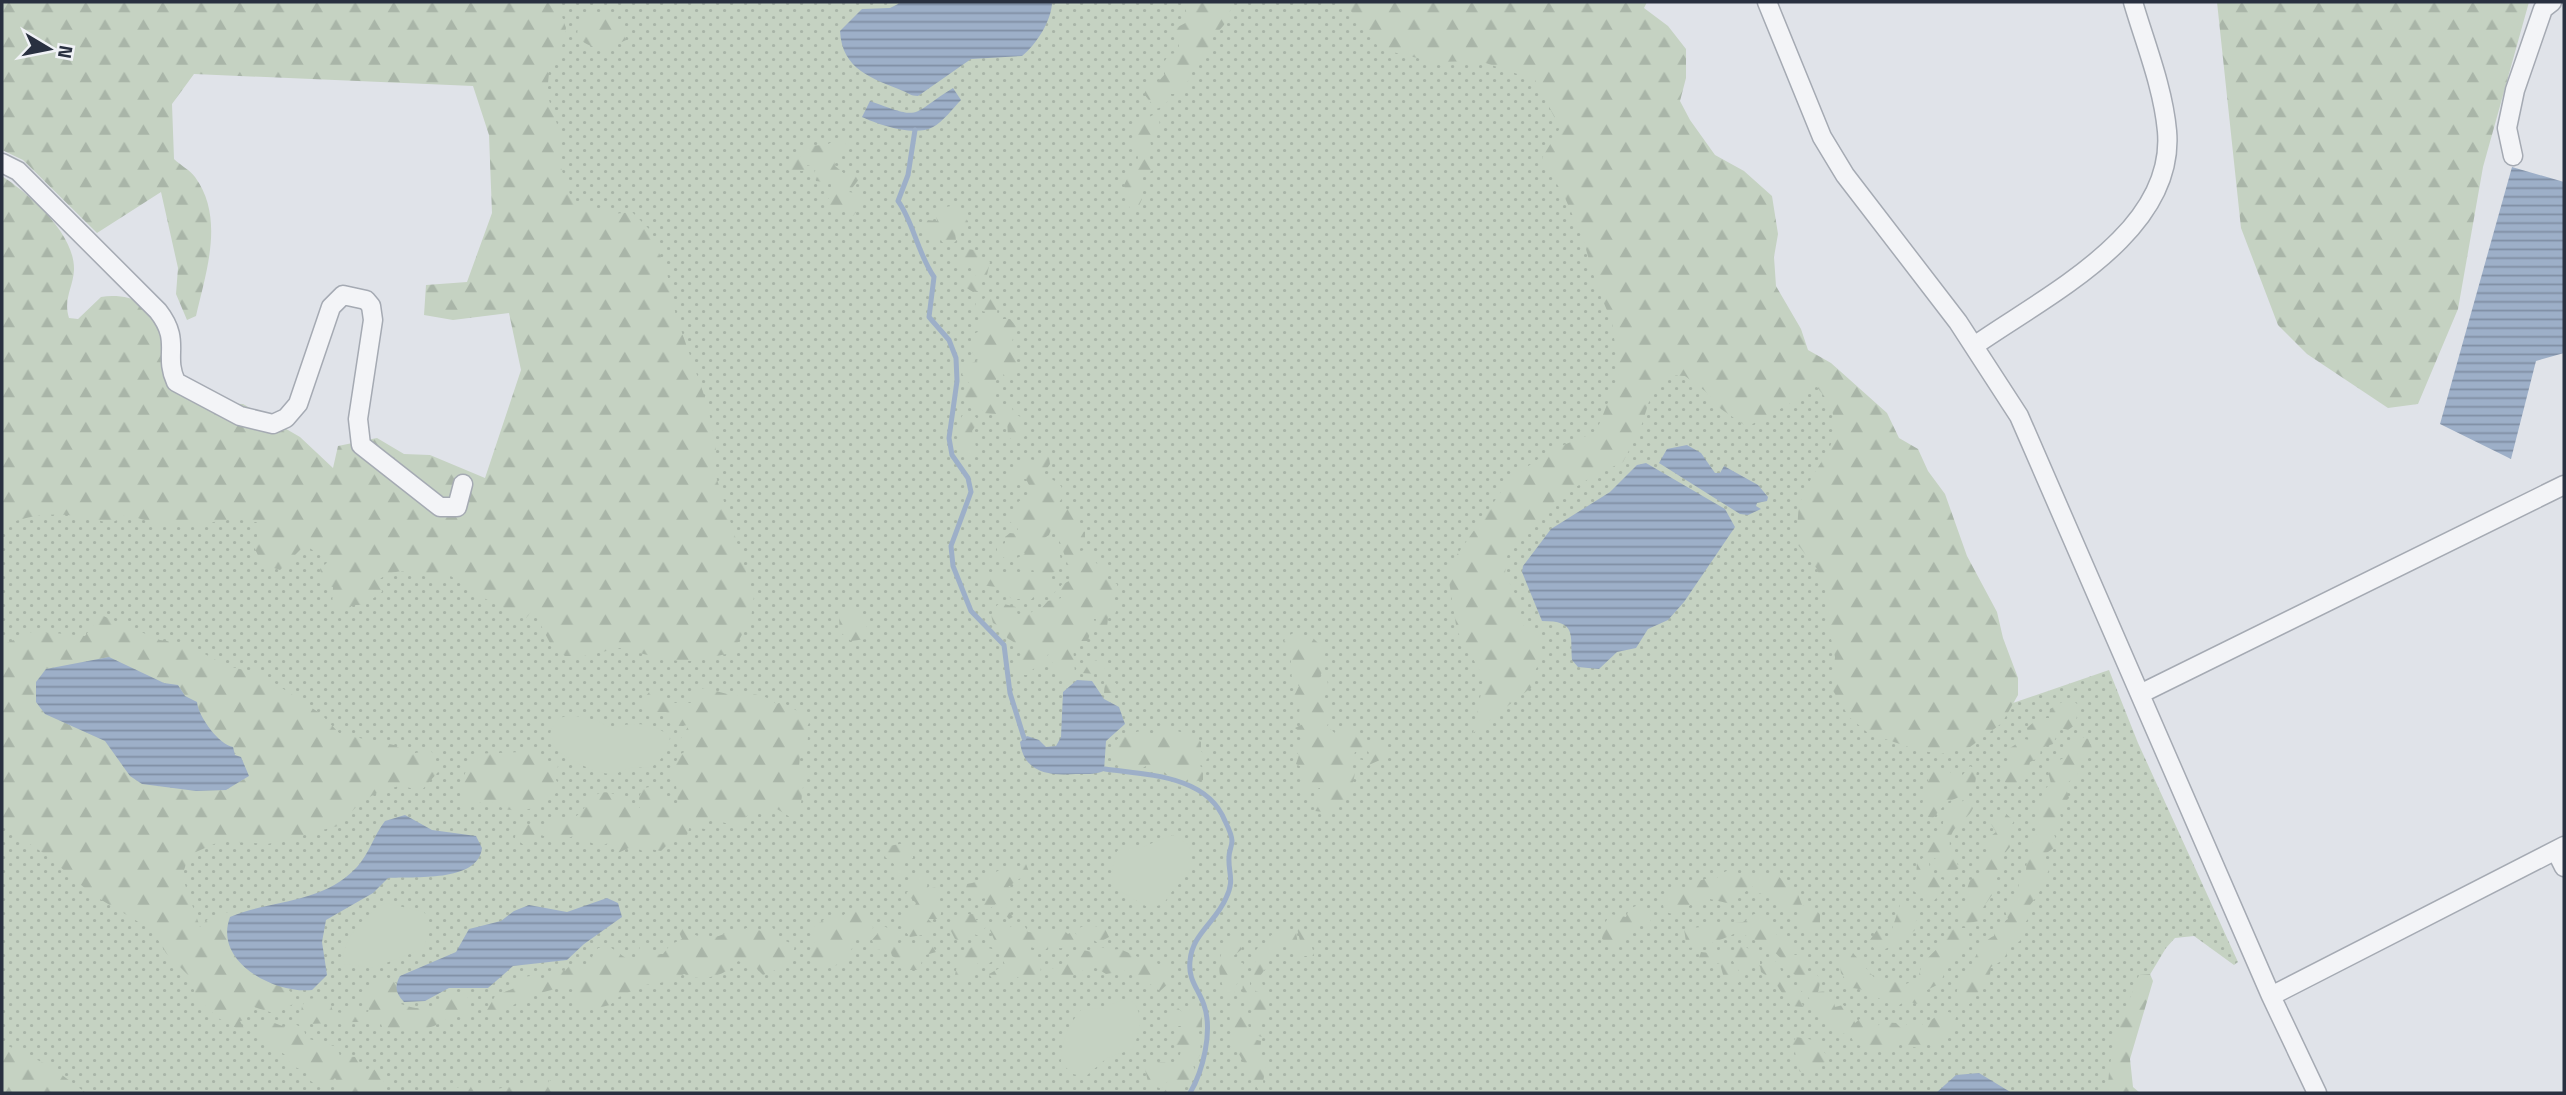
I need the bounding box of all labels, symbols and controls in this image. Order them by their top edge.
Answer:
north arrow [14,14,84,84]
text: N [51,43,82,61]

